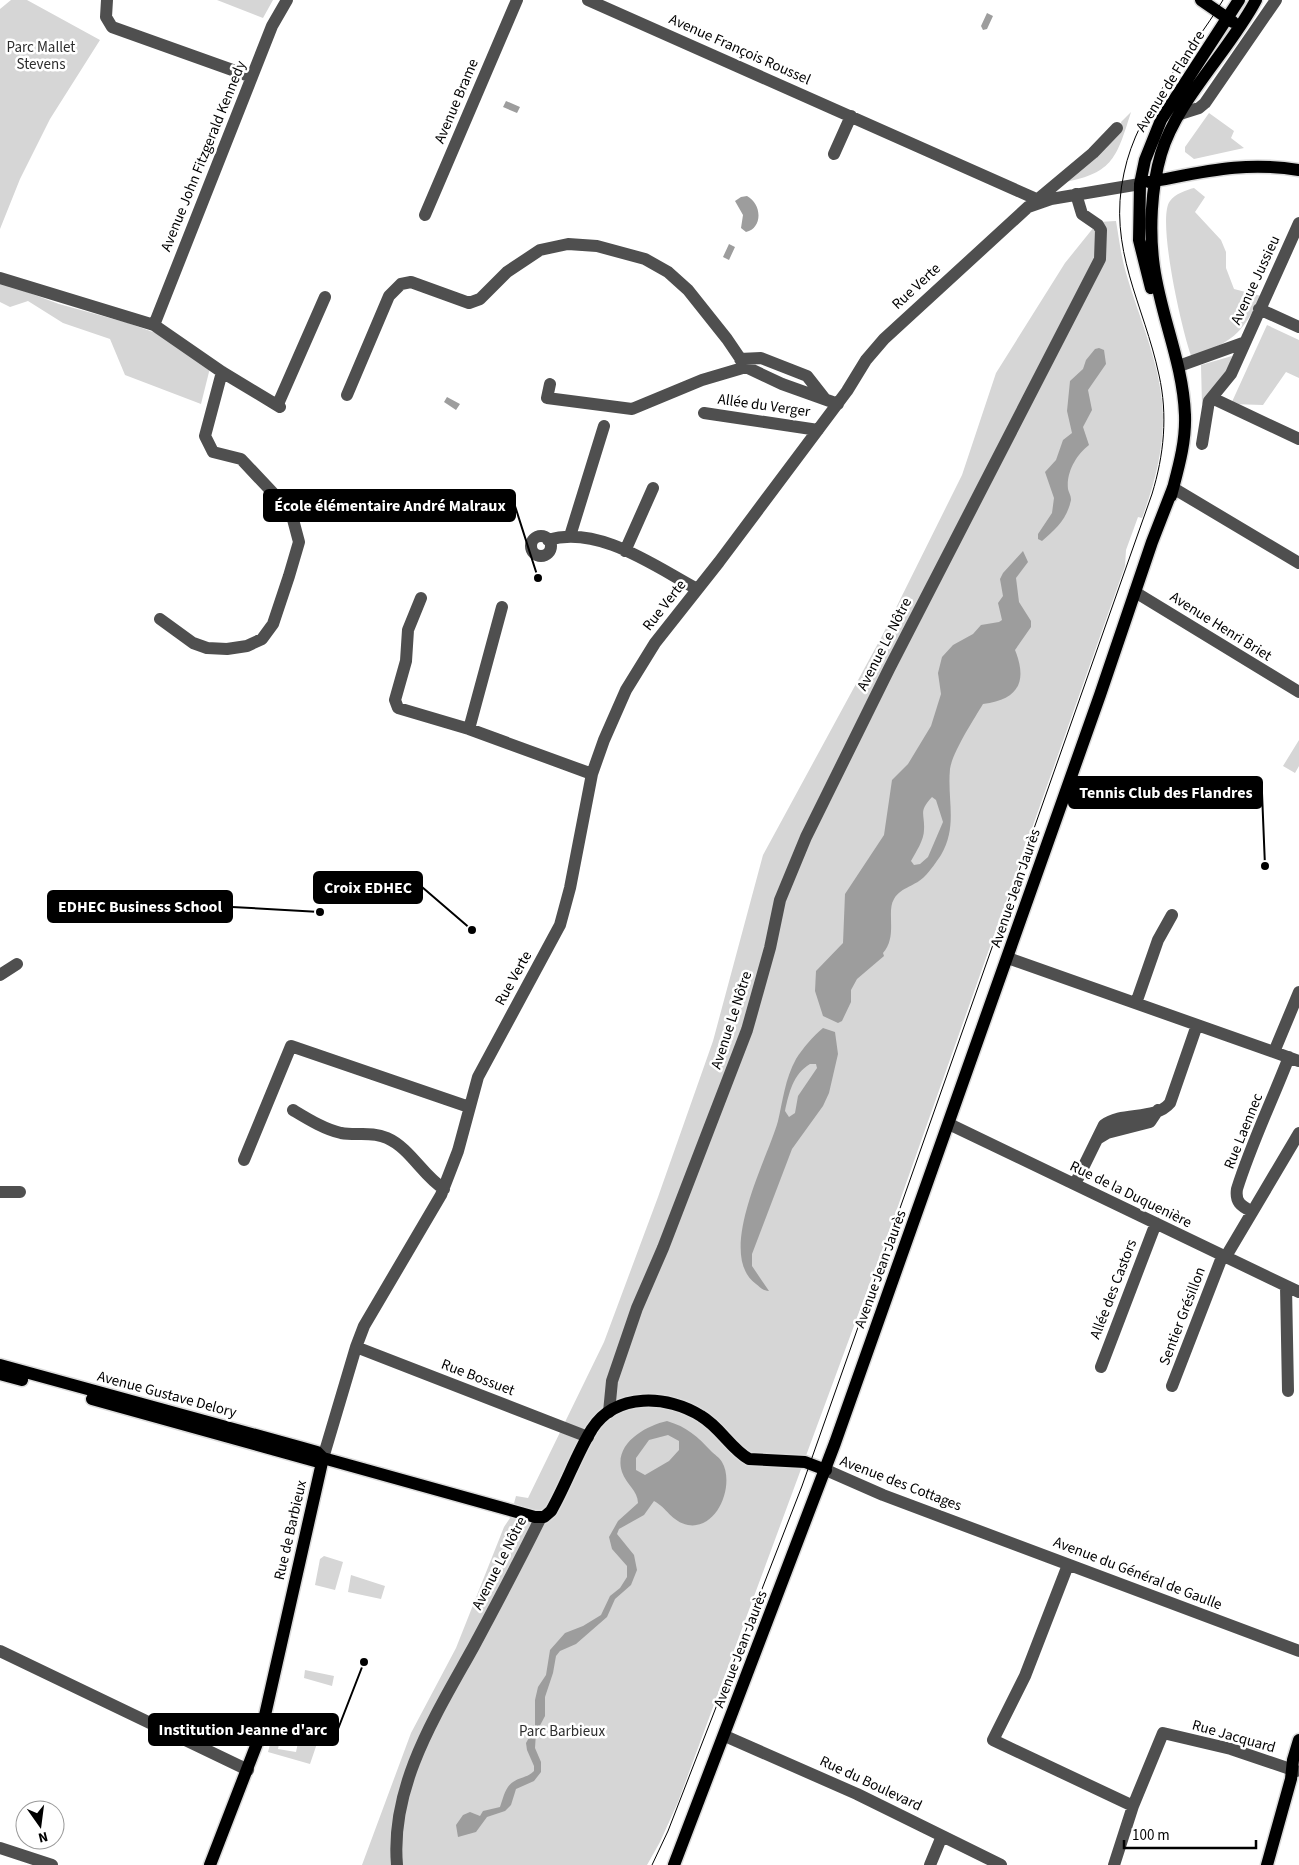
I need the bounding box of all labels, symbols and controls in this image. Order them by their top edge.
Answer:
street label: Avenue François Roussel [666,9,814,90]
street label: Avenue de Flandre [1131,27,1210,136]
park label: Parc Mallet Stevens [7,37,75,75]
street label: Avenue Brame [429,56,484,147]
street label: Avenue John Fitzgerald Kennedy [156,58,251,255]
street label: Avenue Jussieu [1226,232,1285,328]
street label: Rue Verte [887,258,945,314]
street label: Allée du Verger [716,389,812,422]
callout: École élémentaire André Malraux [264,490,515,521]
text: École élémentaire André Malraux [274,495,506,517]
street label: Rue Verte [638,575,691,635]
street label: Avenue Henri Briet [1166,587,1276,666]
street label: Avenue Le Nôtre [852,594,917,694]
callout: Tennis Club des Flandres [1069,777,1262,808]
text: Tennis Club des Flandres [1079,782,1253,804]
street label: Avenue Jean Jaurès [985,826,1046,950]
callout: Croix EDHEC [314,872,422,903]
text: Croix EDHEC [324,877,412,899]
callout: EDHEC Business School [48,891,232,922]
text: EDHEC Business School [58,896,222,918]
street label: Rue Verte [490,947,537,1009]
street label: Avenue Le Nôtre [706,968,757,1072]
street label: Rue Laennec [1219,1090,1268,1172]
street label: Rue de la Duquenière [1066,1156,1195,1233]
street label: Avenue Jean Jaurès [849,1207,912,1331]
street label: Allée des Castors [1085,1236,1142,1342]
street label: Sentier Grésillon [1154,1264,1211,1368]
street label: Rue Bossuet [438,1354,518,1401]
street label: Avenue Gustave Delory [95,1366,239,1423]
street label: Avenue des Cottages [837,1451,965,1516]
street label: Rue de Barbieux [269,1478,312,1582]
street label: Avenue Le Nôtre [467,1513,532,1613]
street label: Avenue du Général de Gaulle [1050,1532,1225,1615]
street label: Avenue Jean Jaurès [708,1587,773,1711]
callout: Institution Jeanne d'arc [149,1714,338,1745]
street label: Rue Jacquard [1190,1715,1278,1758]
text: Institution Jeanne d'arc [159,1719,328,1741]
park label: Parc Barbieux [519,1721,605,1742]
street label: Rue du Boulevard [816,1751,925,1816]
north arrow [15,1800,65,1850]
scale bar [1124,1818,1256,1850]
text: 100 m [1132,1825,1170,1846]
text: N [36,1826,50,1847]

